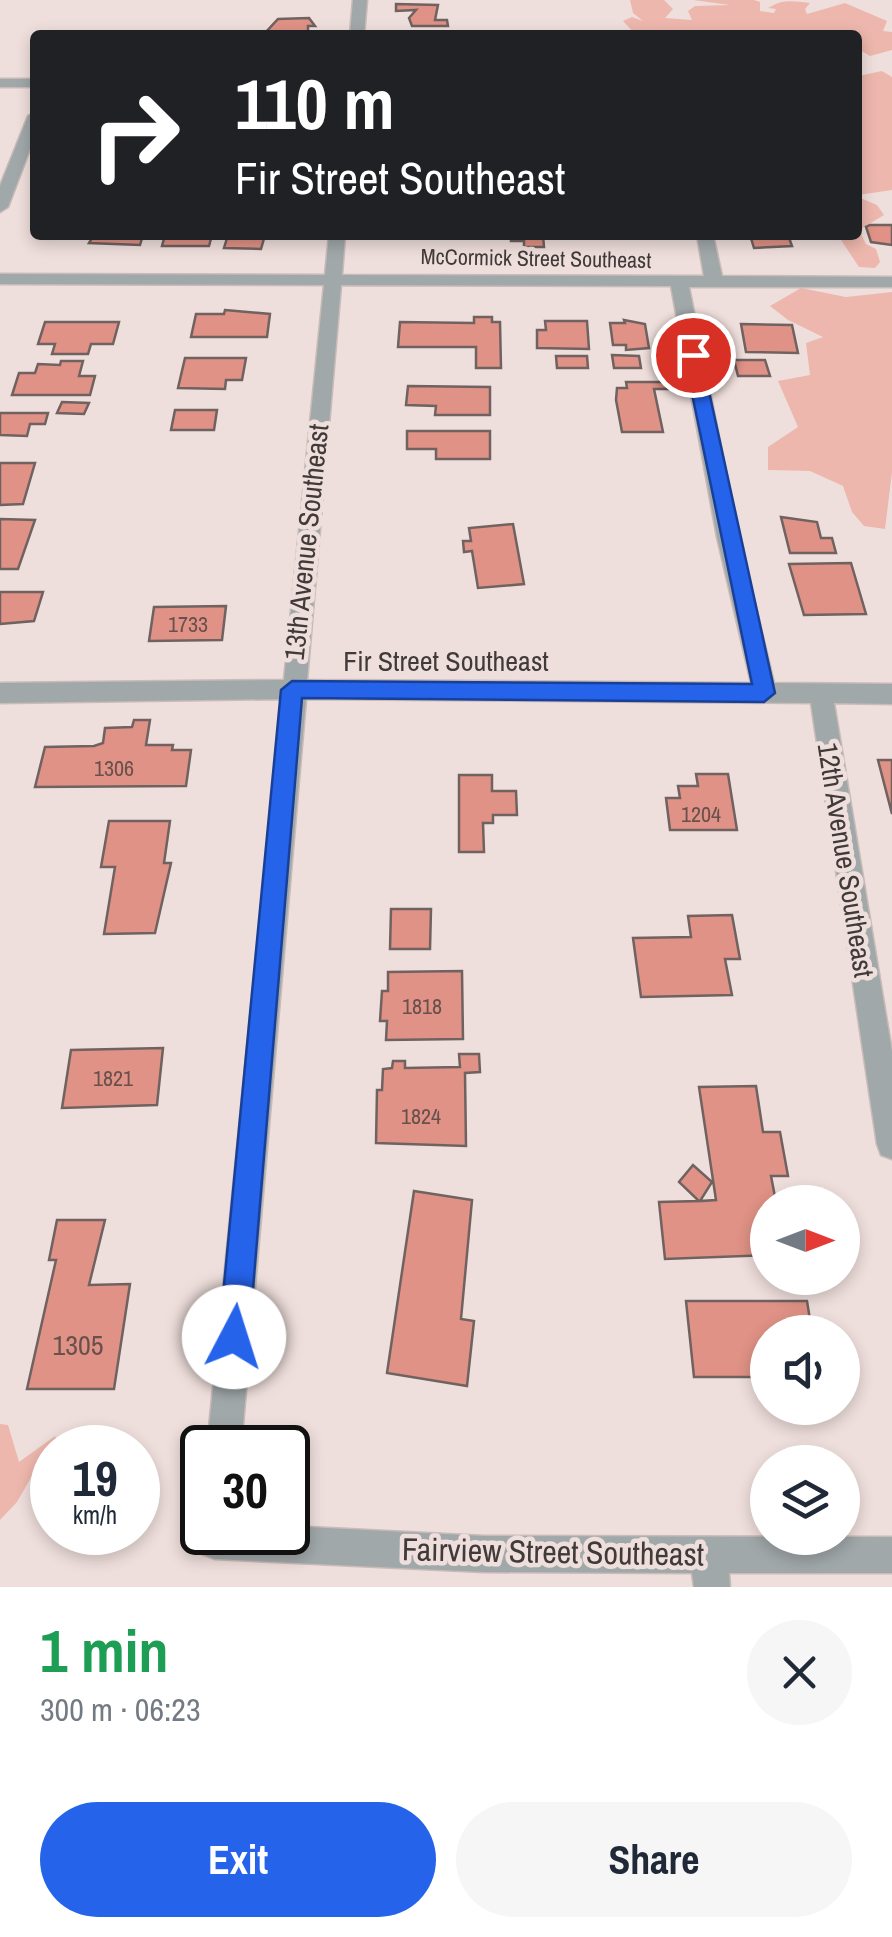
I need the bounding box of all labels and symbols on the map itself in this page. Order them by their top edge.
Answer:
street label: McCormick Street Southeast [420,241,652,275]
pin [651,313,736,398]
street label: 13th Avenue Southeast [275,422,337,662]
house number: 1733 [168,609,208,639]
street label: Fir Street Southeast [343,642,549,680]
street label: 12th Avenue Southeast [809,740,883,980]
house number: 1306 [94,753,134,783]
house number: 1204 [681,799,721,829]
house number: 1818 [402,991,442,1021]
house number: 1821 [93,1063,133,1093]
house number: 1824 [401,1101,441,1131]
north arrow [750,1185,860,1295]
position arrow [182,1285,286,1389]
house number: 1305 [52,1326,104,1364]
speed limit sign: 30 [180,1425,310,1555]
street label: Fairview Street Southeast [402,1527,704,1576]

